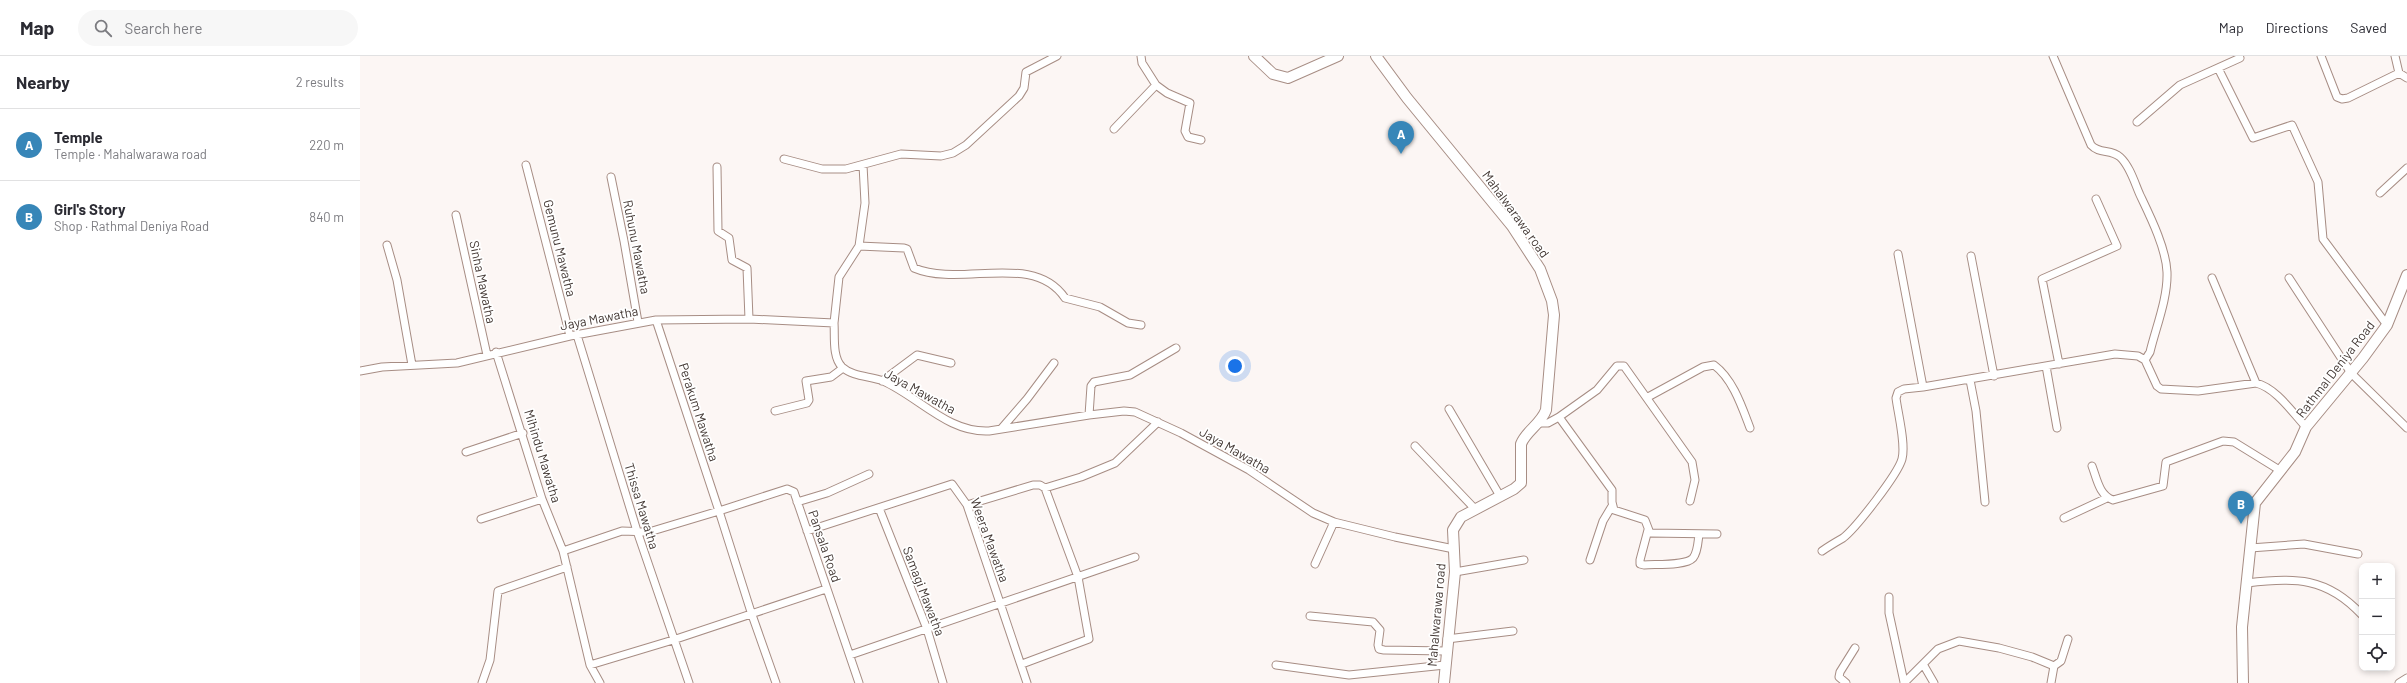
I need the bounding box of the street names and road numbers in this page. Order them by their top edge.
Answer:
street label: Mahalwarawa road [1479,167,1553,261]
street label: Gemunu Mawatha [540,198,580,298]
street label: Ruhunu Mawatha [620,199,654,295]
street label: Sinha Mawatha [466,239,500,325]
street label: Jaya Mawatha [559,303,639,333]
street label: Rathmal Deniya Road [2292,317,2378,421]
street label: Perakum Mawatha [676,361,722,463]
street label: Jaya Mawatha [881,365,959,417]
street label: Mihindu Mawatha [521,407,565,505]
street label: Jaya Mawatha [1197,423,1273,477]
street label: Thissa Mawatha [621,461,663,551]
street label: Weera Mawatha [967,496,1013,584]
street label: Pansala Road [805,508,845,584]
street label: Samagi Mawatha [900,544,948,638]
street label: Mahalwarawa road [1424,563,1448,667]

